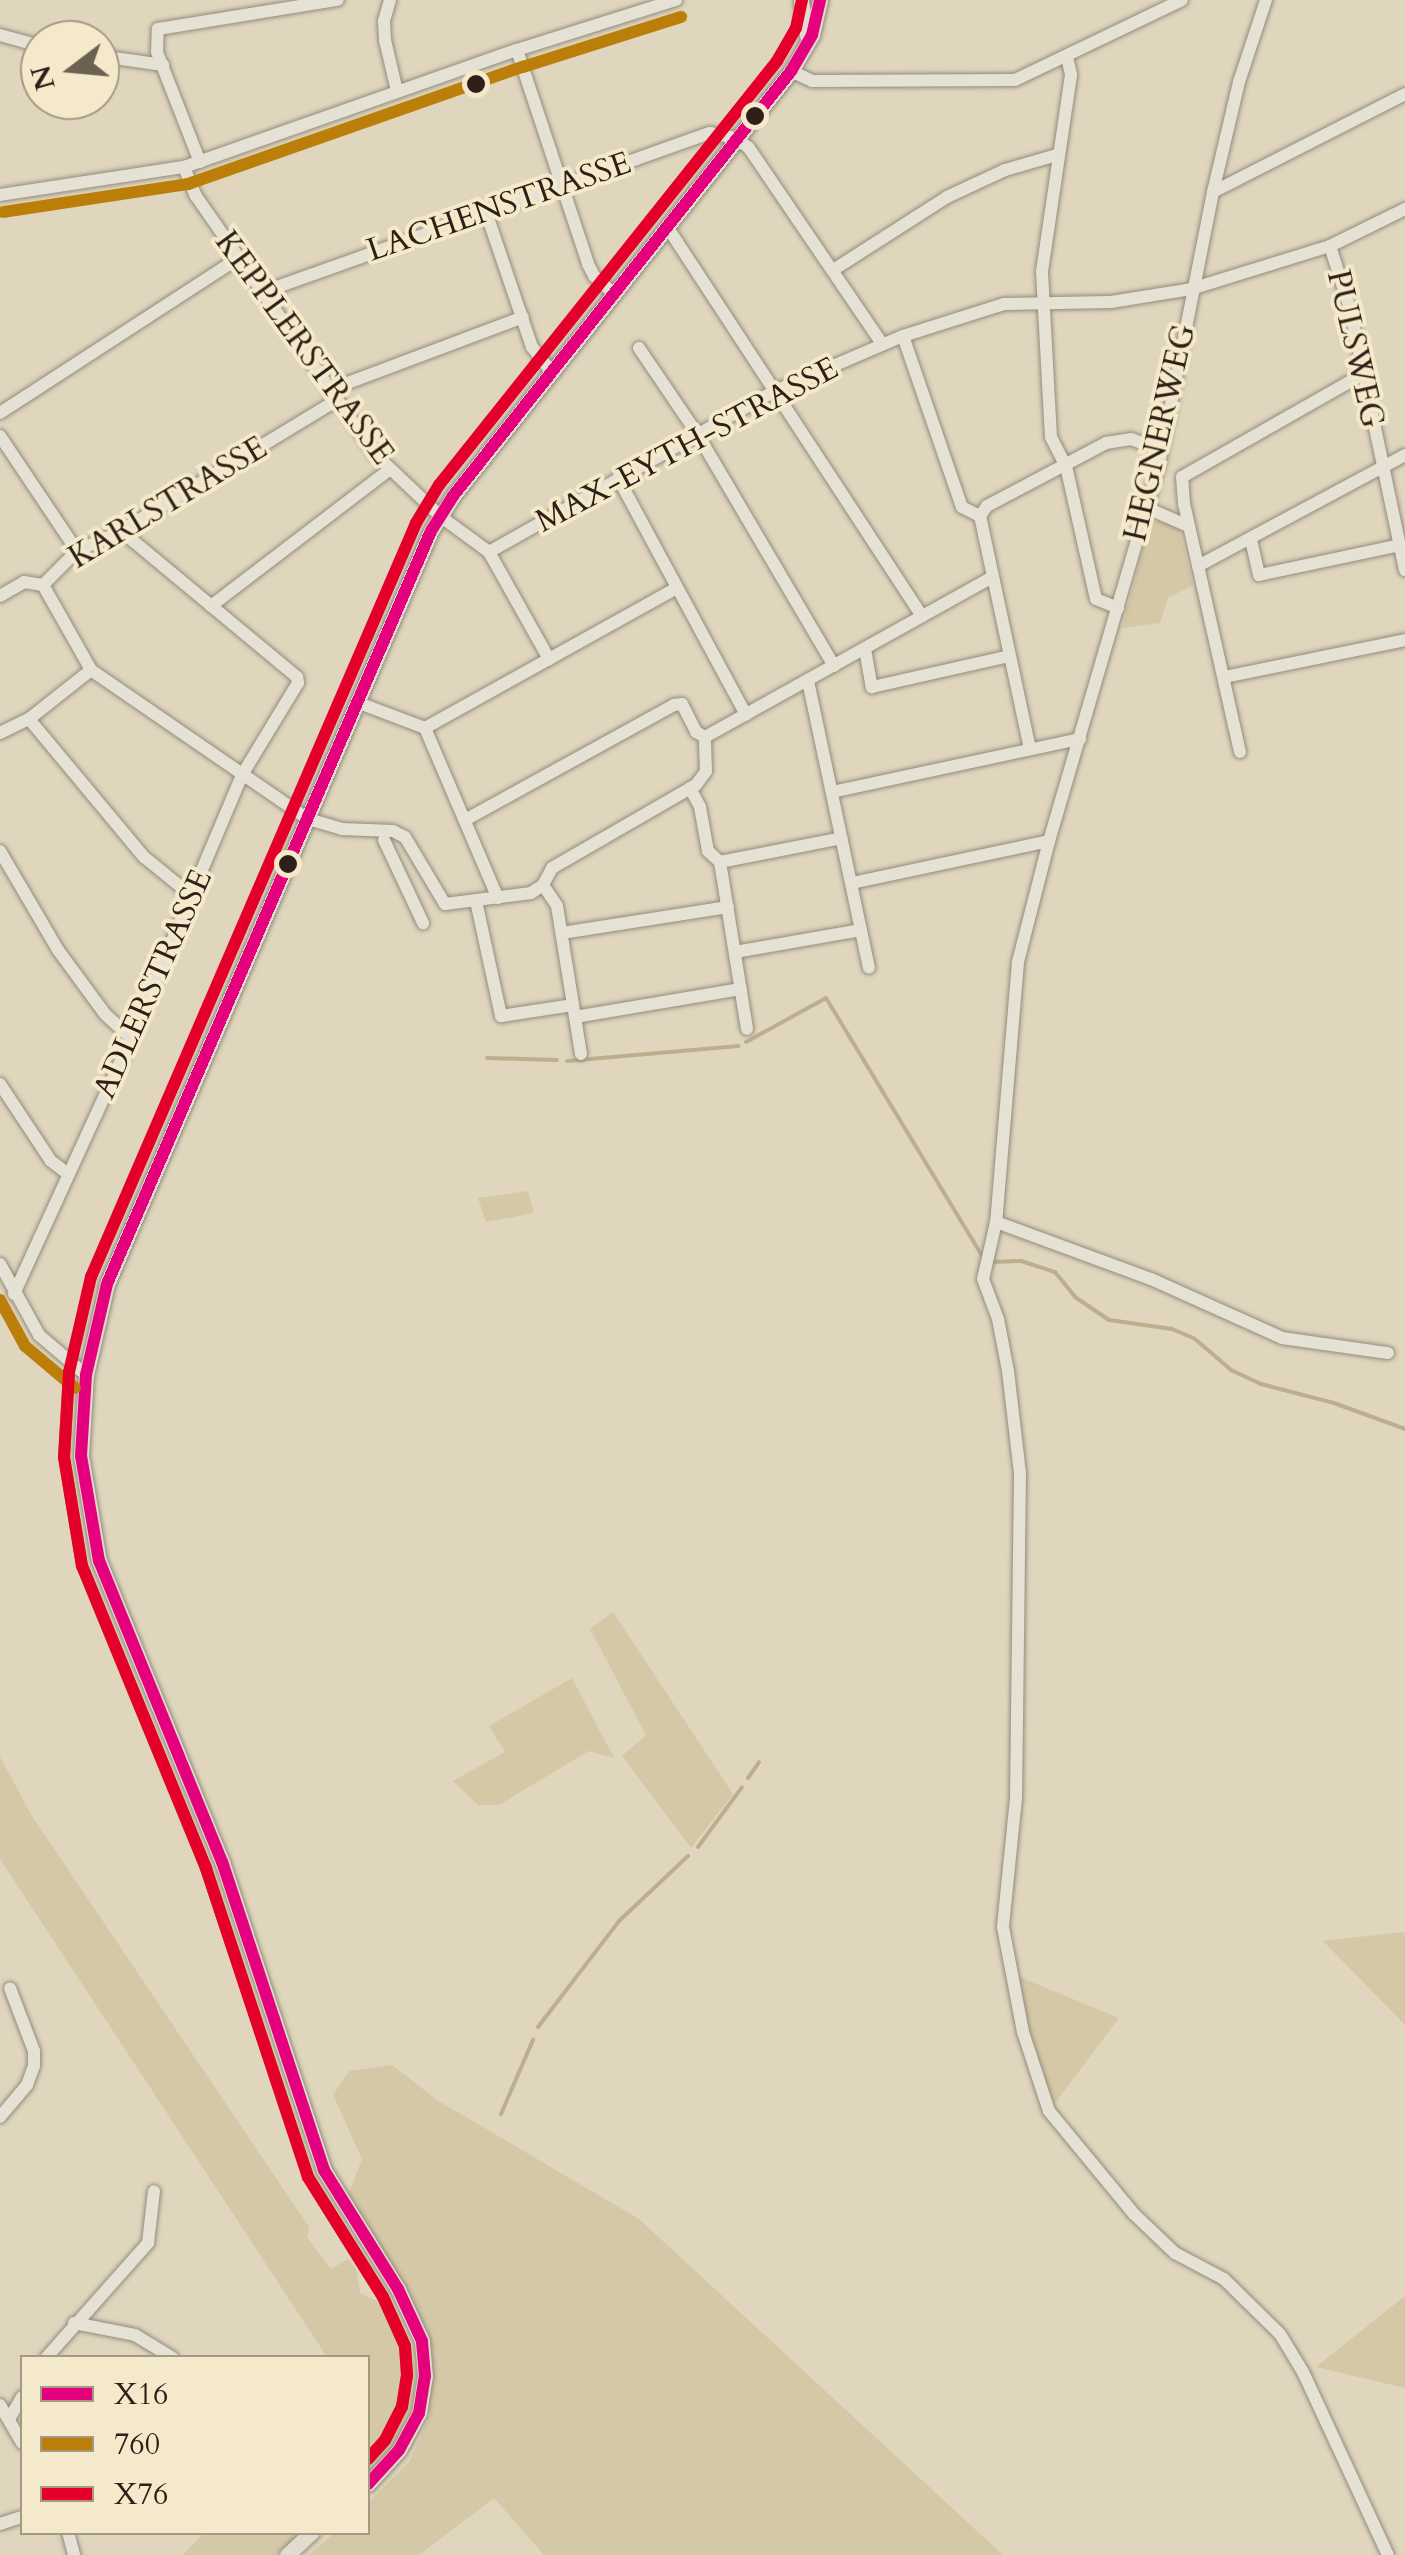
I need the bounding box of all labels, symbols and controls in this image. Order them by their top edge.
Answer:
north arrow [20,20,120,120]
text: N [21,61,65,95]
unlabelled marker [466,74,486,94]
unlabelled marker [745,106,765,126]
street label: LACHENSTRASSE [362,144,636,270]
street label: KEPPLERSTRASSE [206,224,402,472]
street label: PULSWEG [1318,266,1392,432]
street label: HEGNERWEG [1116,321,1204,545]
street label: MAX-EYTH-STRASSE [529,349,845,541]
street label: KARLSTRASSE [62,429,274,577]
unlabelled marker [278,854,298,874]
street label: ADLERSTRASSE [85,864,221,1104]
legend [20,2355,370,2535]
text: X16 [114,2374,168,2415]
text: 760 [114,2424,160,2465]
text: X76 [114,2474,168,2515]

